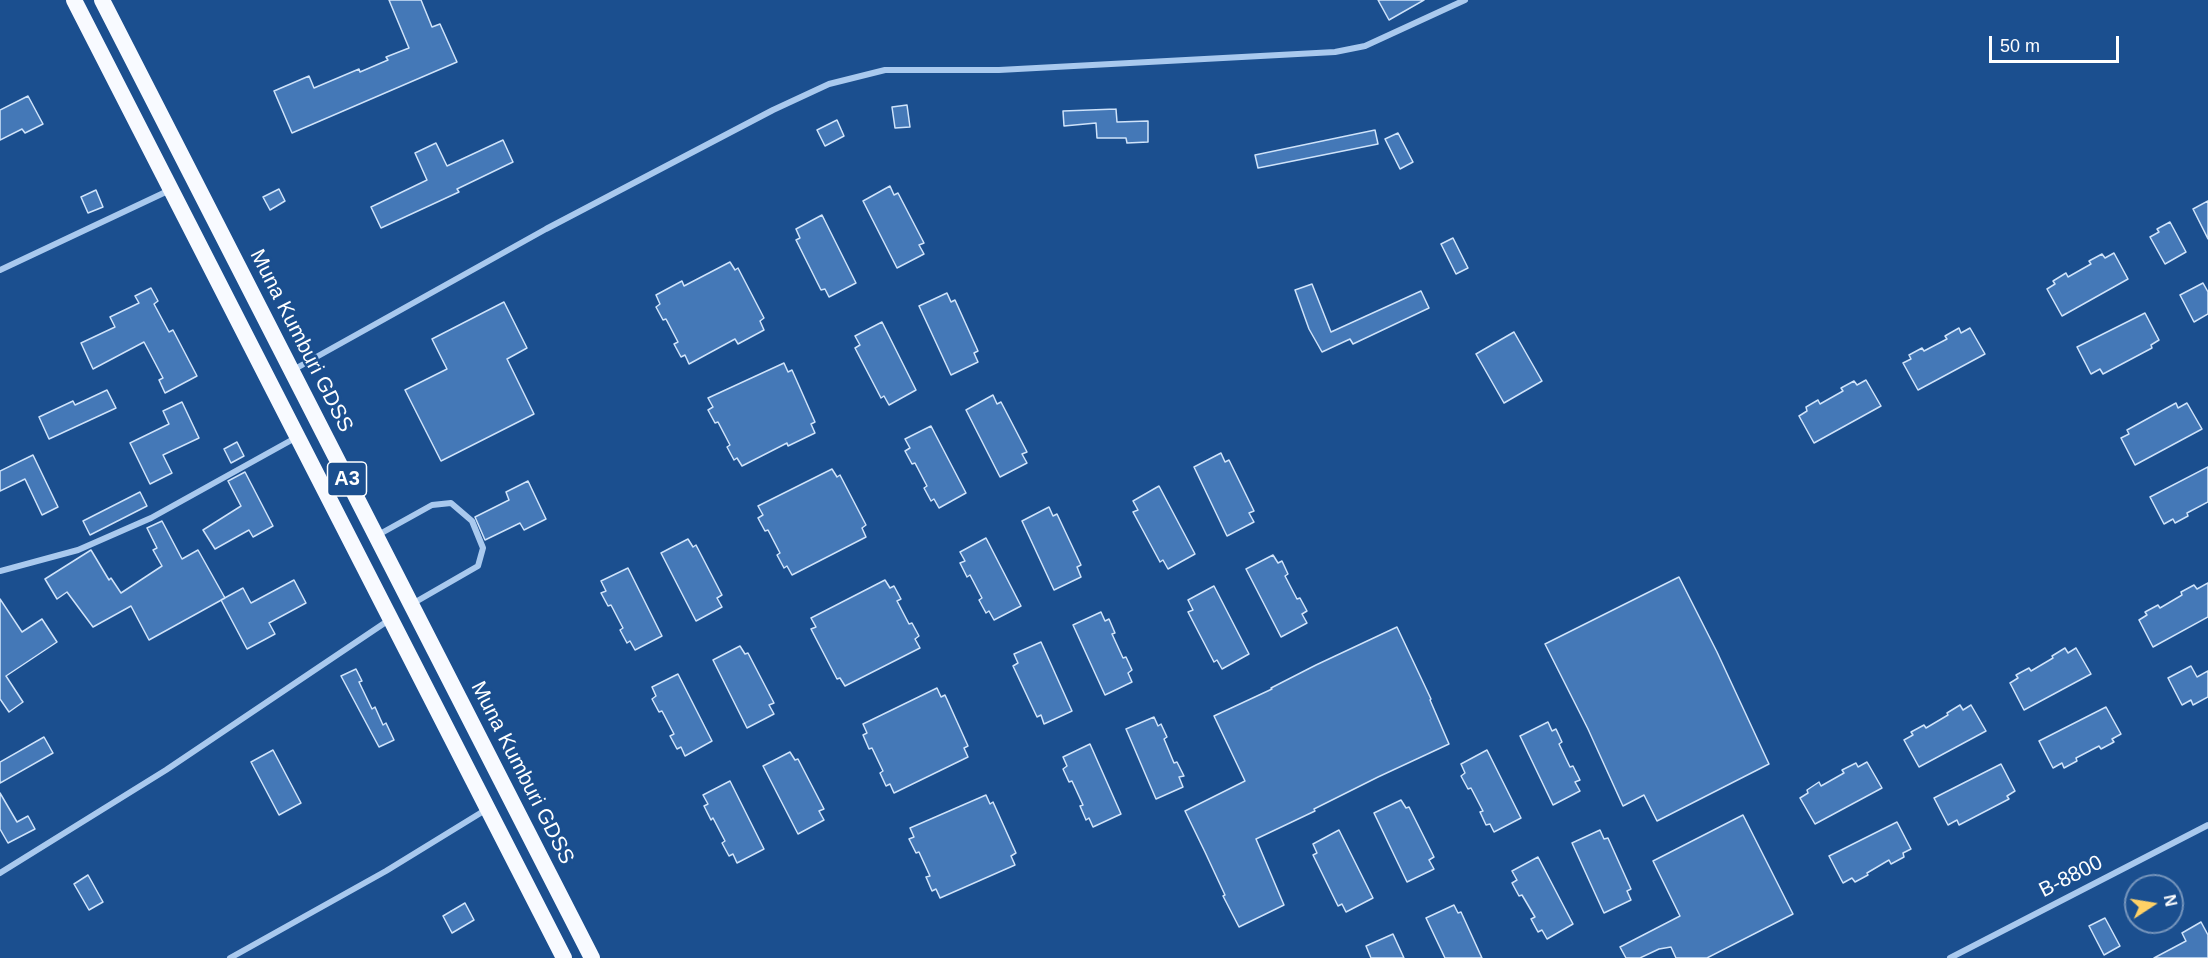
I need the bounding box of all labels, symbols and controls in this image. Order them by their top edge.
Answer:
scale bar [1992,24,2122,62]
text: 50 m [2000,36,2040,56]
street label: Muna Kumburi GDSS [244,245,358,437]
road number: A3 [328,462,366,496]
street label: Muna Kumburi GDSS [465,677,579,869]
street label: B-8800 [2035,850,2107,904]
north arrow [2124,874,2184,934]
text: N [2161,893,2180,908]

